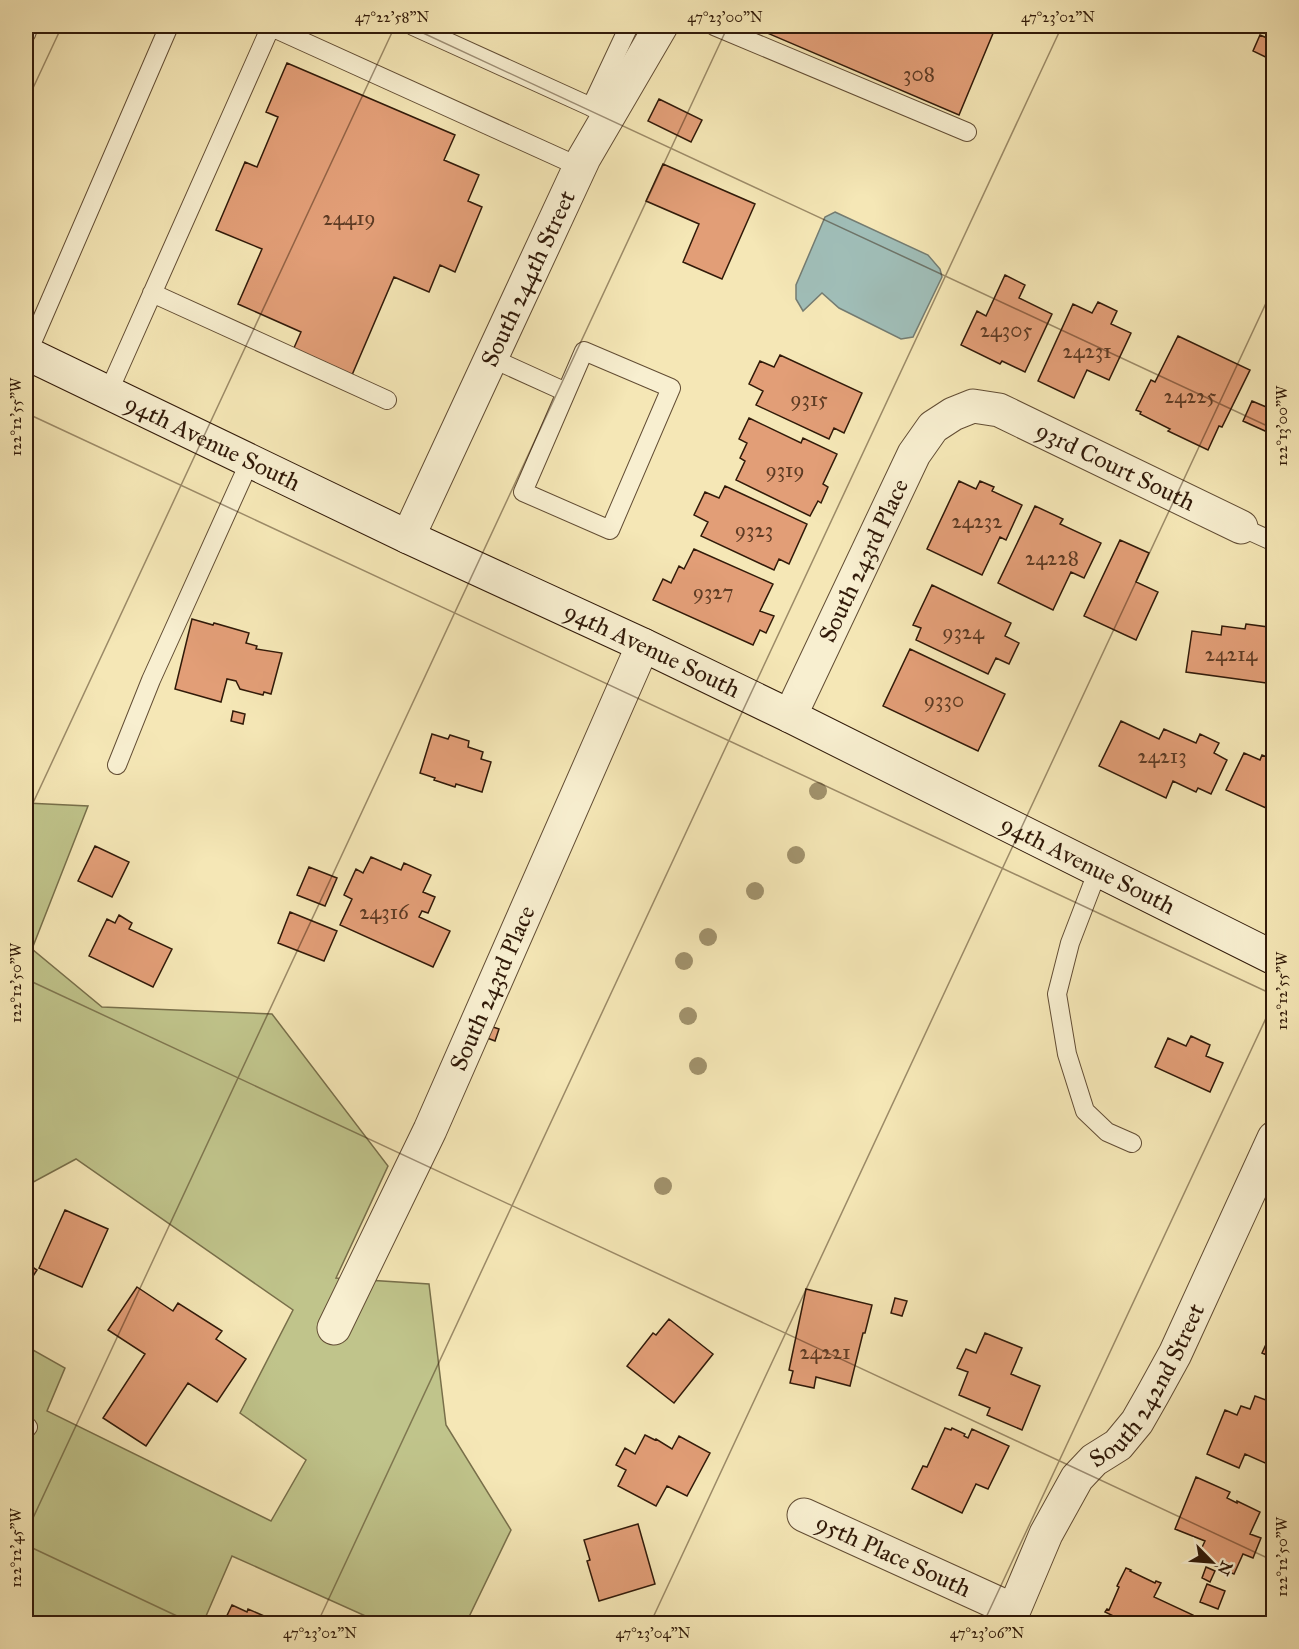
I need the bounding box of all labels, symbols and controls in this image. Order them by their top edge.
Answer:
text: 47°22'58"N [355,8,429,26]
text: 47°23'00"N [687,8,763,26]
text: 47°23'02"N [1021,8,1095,26]
house number: 308 [903,61,935,87]
street label: South 244th Street [474,185,582,372]
house number: 24419 [322,205,376,231]
house number: 24305 [980,317,1032,343]
house number: 24231 [1062,338,1112,364]
text: 122°12'55"W [7,377,25,456]
house number: 24225 [1164,383,1216,409]
text: 122°13'00"W [1273,385,1291,466]
house number: 9315 [790,386,828,412]
street label: 94th Avenue South [120,388,305,498]
street label: 93rd Court South [1031,415,1200,518]
house number: 9319 [765,457,805,483]
street label: South 243rd Place [812,474,915,647]
house number: 24232 [951,508,1003,534]
house number: 9323 [735,517,773,543]
house number: 24228 [1025,545,1079,571]
house number: 9327 [693,579,733,605]
street label: 94th Avenue South [559,596,745,705]
house number: 9324 [942,619,985,645]
house number: 24214 [1205,641,1258,667]
house number: 9330 [924,687,964,713]
house number: 24213 [1137,743,1187,769]
street label: 94th Avenue South [996,809,1180,921]
house number: 24316 [359,899,410,925]
street label: South 243rd Place [443,901,542,1075]
text: 122°12'50"W [7,942,25,1023]
text: 122°12'55"W [1273,951,1291,1030]
street label: South 242nd Street [1084,1298,1211,1474]
house number: 24221 [800,1339,851,1365]
text: 122°12'45"W [7,1507,25,1588]
street label: 95th Place South [811,1507,976,1604]
text: 122°12'50"W [1273,1516,1291,1597]
north arrow [1182,1532,1242,1592]
text: N [1213,1558,1237,1579]
text: 47°23'02"N [283,1624,357,1642]
text: 47°23'04"N [615,1624,691,1642]
text: 47°23'06"N [950,1624,1024,1642]

